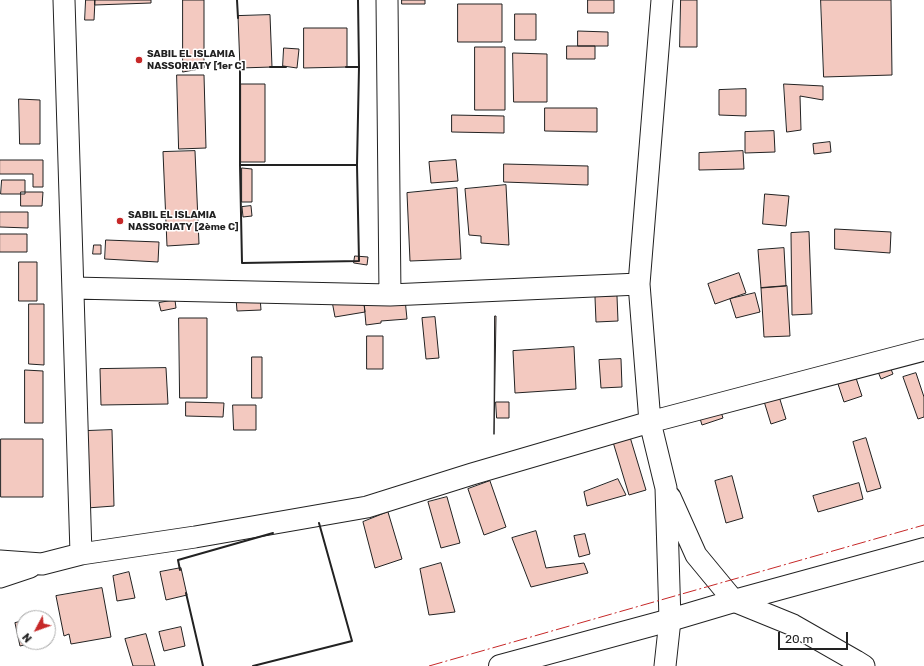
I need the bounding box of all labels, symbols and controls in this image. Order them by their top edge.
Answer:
place label: SABIL EL ISLAMIA NASSORIATY [1er C] [147,48,245,72]
marker: SABIL EL ISLAMIA NASSORIATY [1er C] [134,55,144,65]
place label: SABIL EL ISLAMIA NASSORIATY [2ème C] [128,209,239,232]
marker: SABIL EL ISLAMIA NASSORIATY [2ème C] [115,216,125,226]
north arrow [16,610,56,650]
scale bar [780,624,850,650]
text: N [20,630,35,645]
text: 20 m [785,632,813,646]

